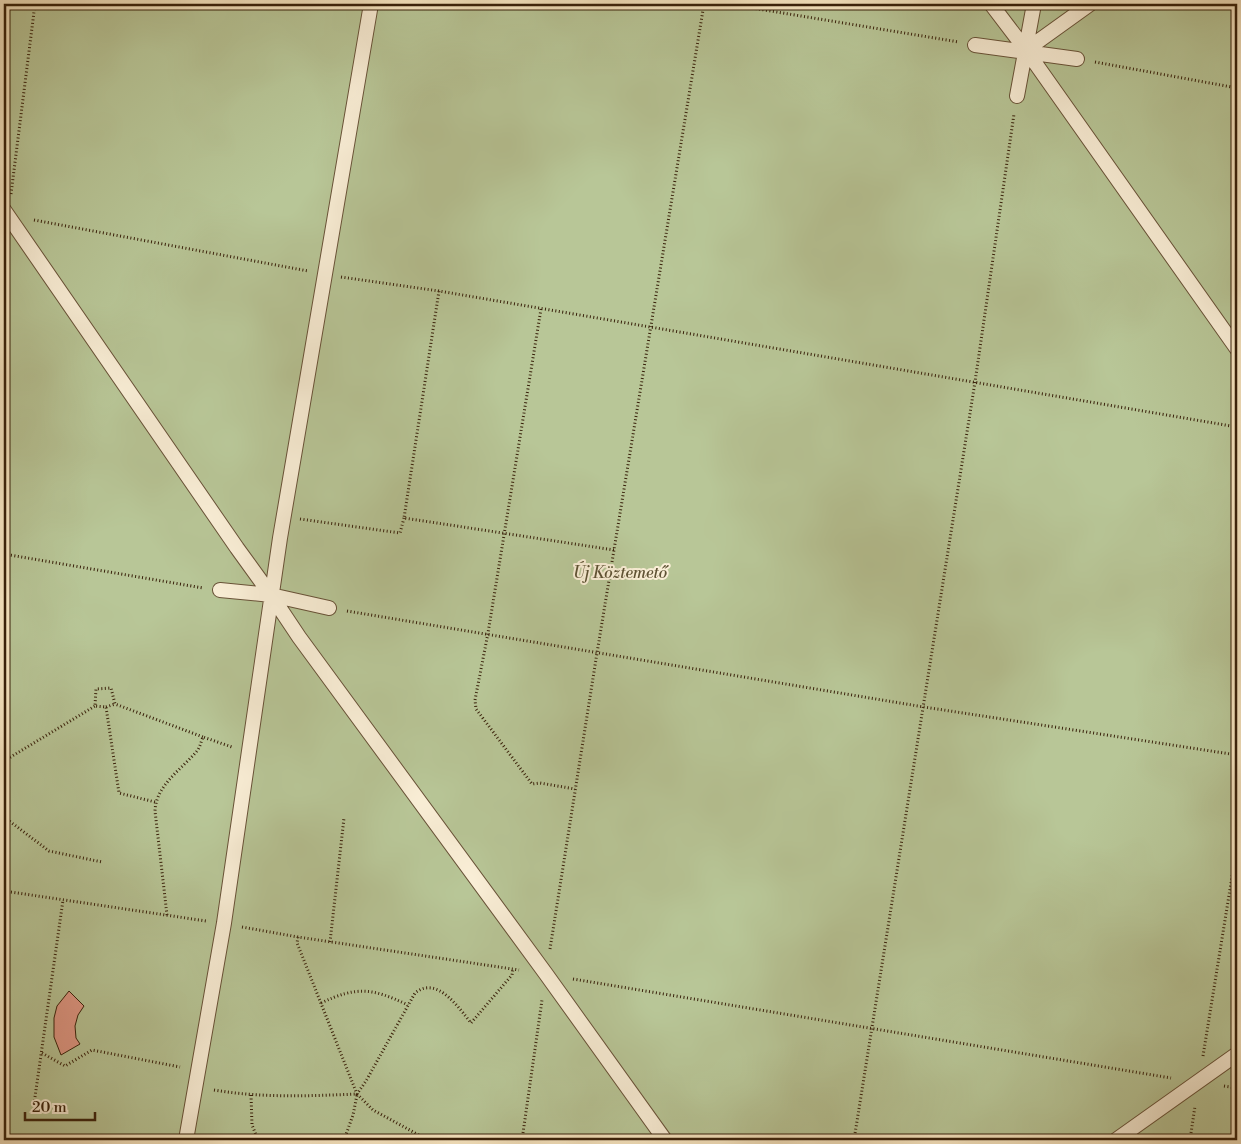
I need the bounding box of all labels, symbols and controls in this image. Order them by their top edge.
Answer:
park label: Új Köztemető [573,561,669,583]
scale bar [25,1089,95,1121]
text: 20 m [32,1098,67,1117]

